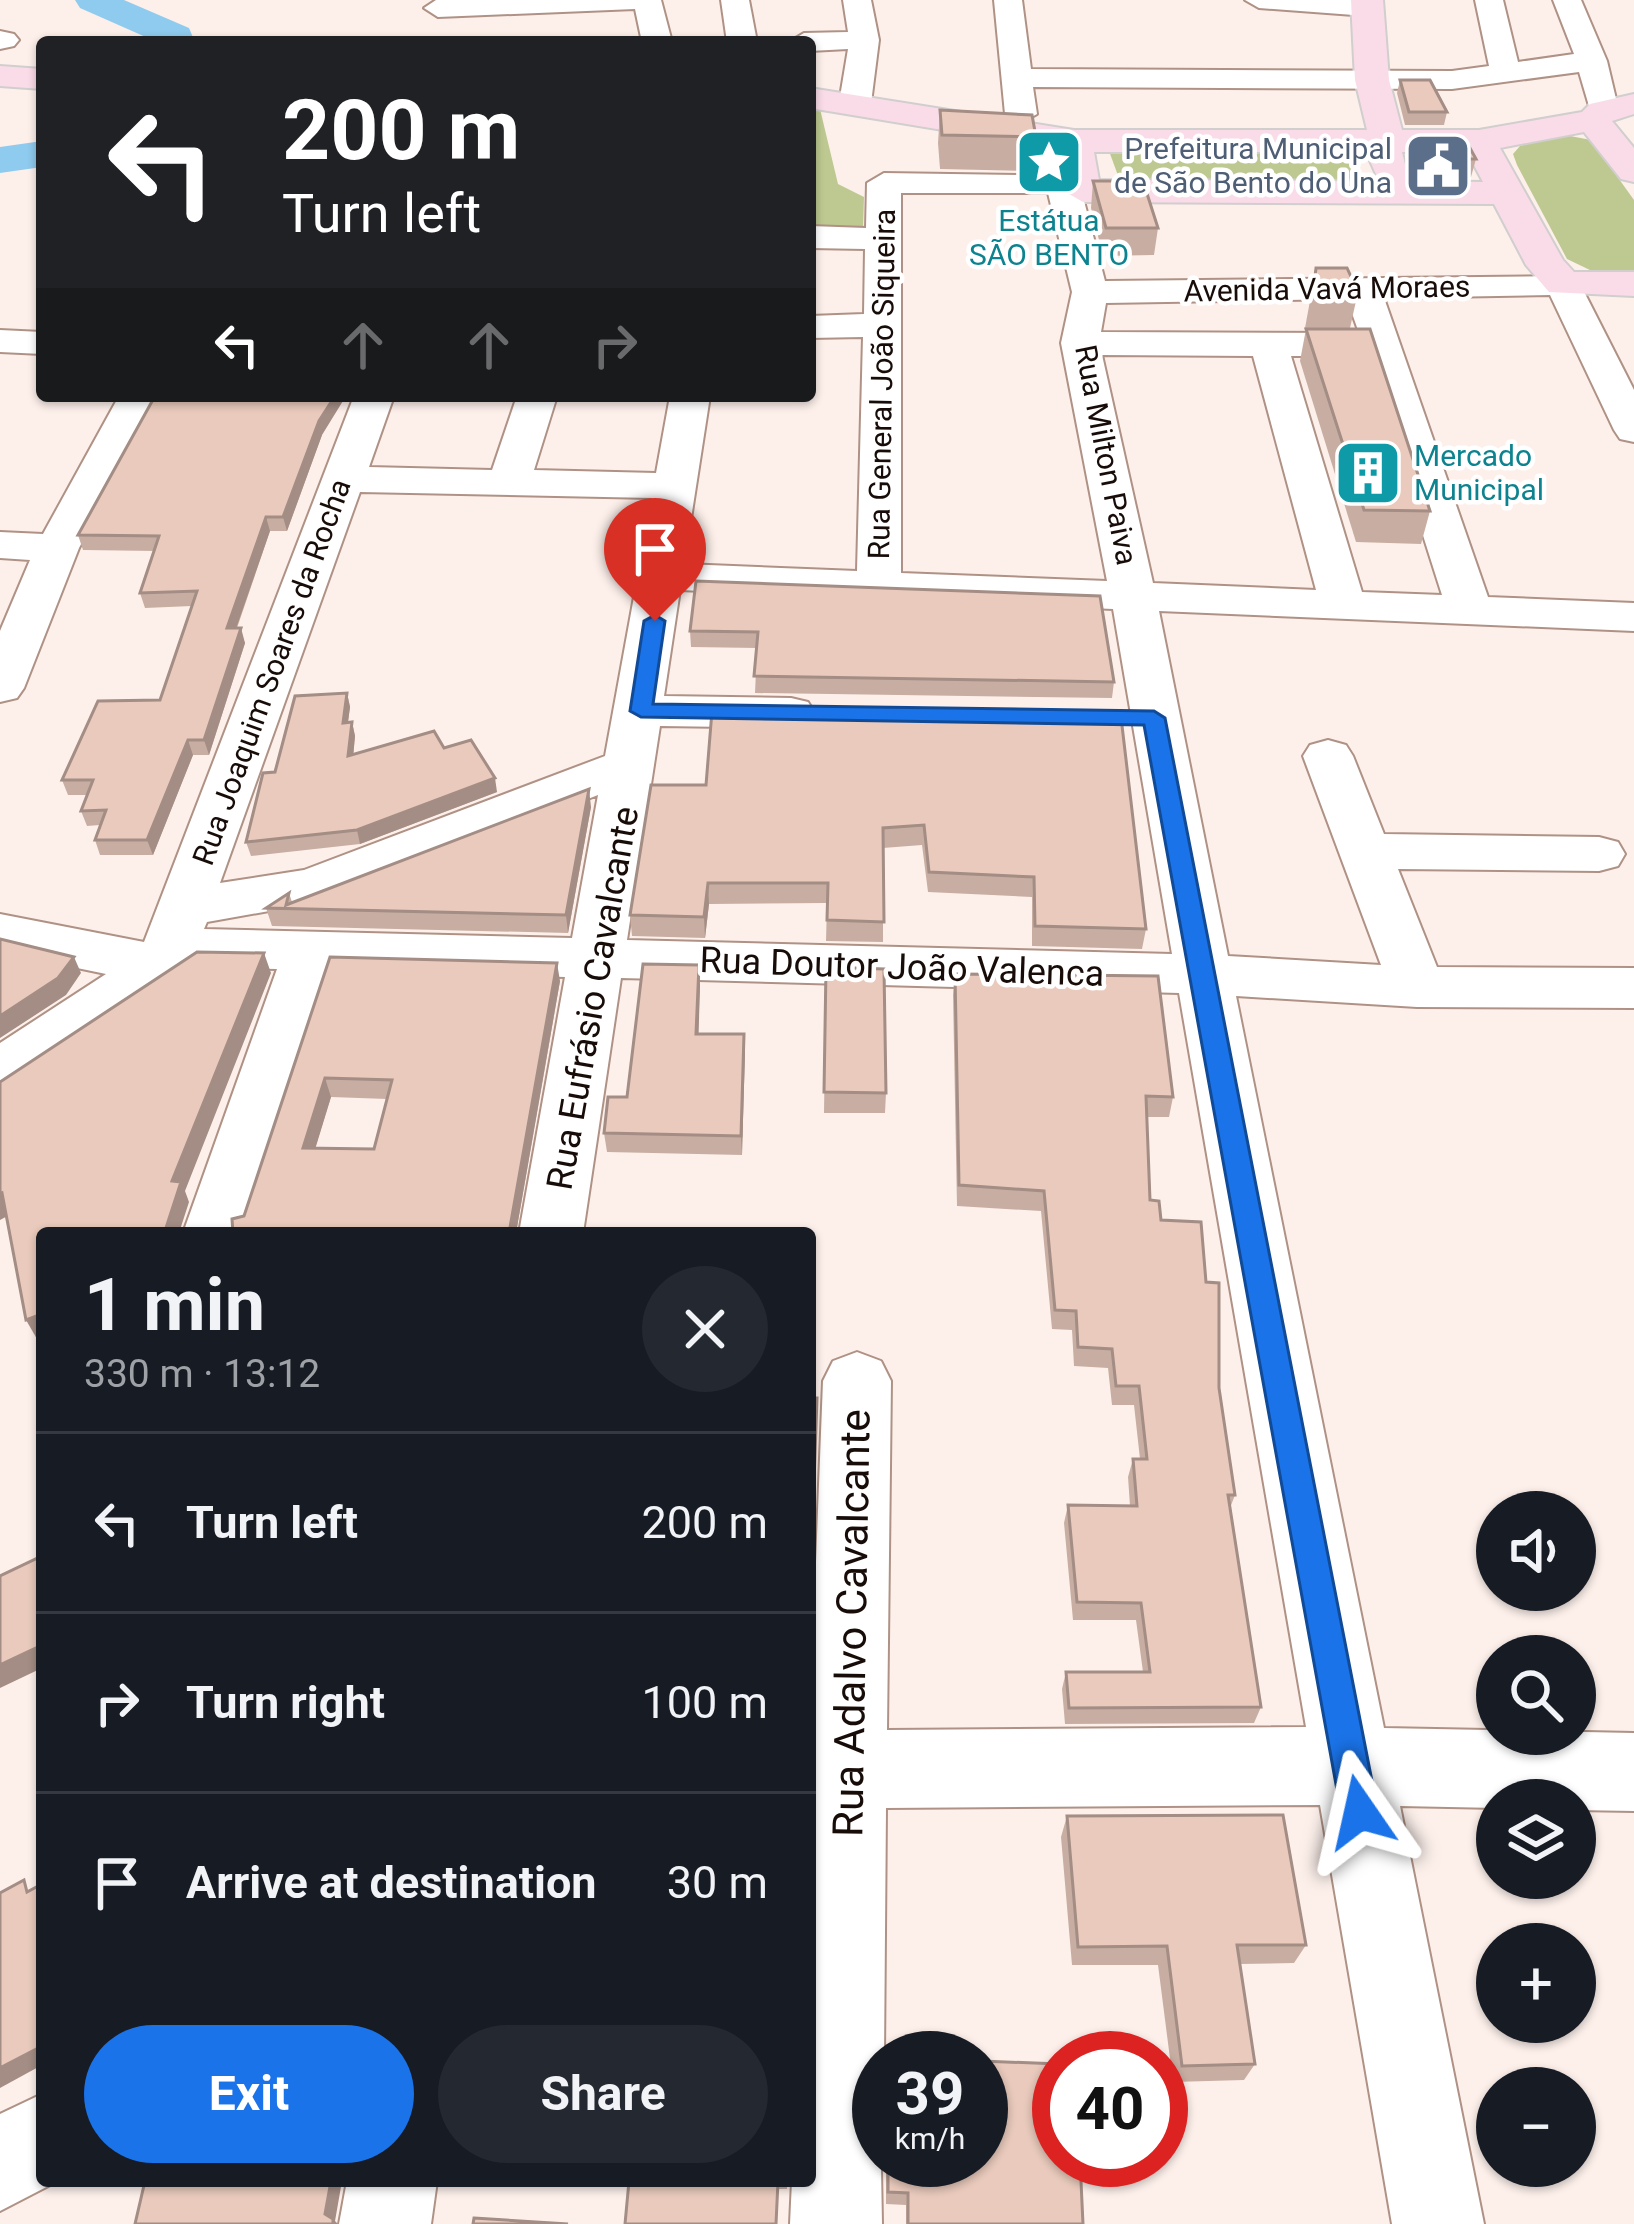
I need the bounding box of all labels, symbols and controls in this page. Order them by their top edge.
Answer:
text: 200 m [282,81,520,180]
icon: left [84,84,240,240]
place icon: Estátua SÃO BENTO [1014,127,1084,197]
place label: Prefeitura Municipal de São Bento do Una [1114,131,1392,200]
public building icon: Prefeitura Municipal de São Bento do Una [1403,131,1473,201]
text: Turn left [282,182,481,245]
place label: Estátua SÃO BENTO [969,203,1129,272]
street label: Rua General João Siqueira [861,208,902,560]
street label: Avenida Vavá Moraes [1183,268,1471,309]
icon: left [204,312,270,378]
icon: ahead [330,312,396,378]
icon: ahead [456,312,522,378]
icon: right [582,312,648,378]
street label: Rua Milton Paiva [1068,342,1145,568]
building icon: Mercado Municipal [1333,438,1403,508]
place label: Mercado Municipal [1414,438,1544,507]
street label: Rua Joaquim Soares da Rocha [185,474,358,870]
pin [604,498,706,621]
icon: arrive [622,516,688,582]
street label: Rua Eufrásio Cavalcante [539,803,647,1193]
street label: Rua Doutor João Valenca [699,939,1105,995]
text: 1 min [84,1263,265,1348]
button: close [642,1266,768,1392]
text: 330 m · 13:12 [84,1351,320,1397]
street label: Rua Adalvo Cavalcante [823,1409,880,1837]
icon: left [84,1490,150,1556]
map controls [1476,1491,1596,2187]
button: sound [1476,1491,1596,1611]
text: Turn left [186,1496,358,1549]
text: 200 m [642,1496,768,1549]
button: search [1476,1635,1596,1755]
icon: right [84,1670,150,1736]
text: Turn right [186,1676,385,1729]
text: 100 m [642,1676,768,1729]
position arrow [1297,1749,1423,1875]
button: layers [1476,1779,1596,1899]
icon: arrive [84,1850,150,1916]
text: Arrive at destination [186,1856,597,1909]
text: 30 m [667,1856,768,1909]
button: + [1476,1923,1596,2043]
button: Exit [84,2025,414,2163]
button: Share [438,2025,768,2163]
speed limit sign: 40 [1032,2031,1188,2187]
text: 39 [896,2058,964,2129]
button: − [1476,2067,1596,2187]
text: km/h [895,2121,965,2156]

